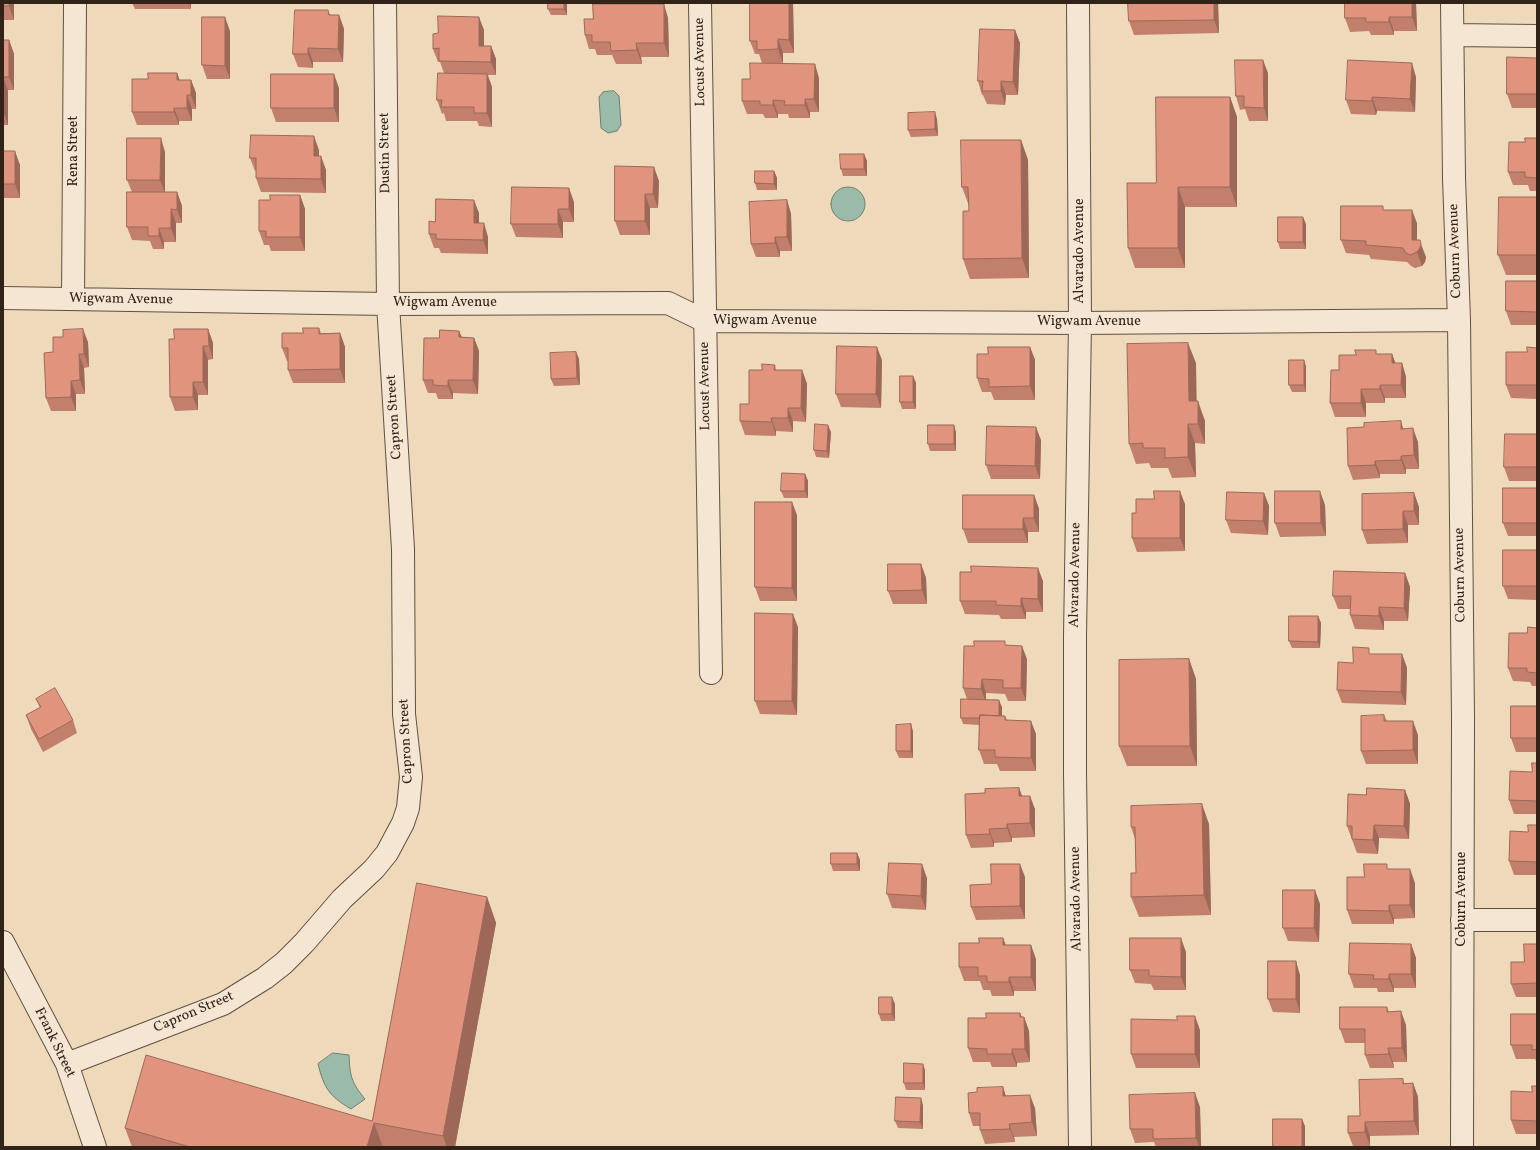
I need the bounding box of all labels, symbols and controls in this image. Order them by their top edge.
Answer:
street label: Locust Avenue [692,17,710,107]
street label: Dustin Street [377,112,395,194]
street label: Rena Street [66,116,82,186]
street label: Alvarado Avenue [1072,198,1088,304]
street label: Coburn Avenue [1446,203,1466,299]
street label: Wigwam Avenue [69,291,173,309]
street label: Wigwam Avenue [393,295,497,311]
street label: Wigwam Avenue [713,313,817,329]
street label: Wigwam Avenue [1037,314,1141,330]
street label: Locust Avenue [697,341,715,431]
street label: Capron Street [384,374,406,460]
street label: Alvarado Avenue [1067,522,1085,628]
street label: Coburn Avenue [1452,527,1470,623]
street label: Capron Street [396,698,418,784]
street label: Alvarado Avenue [1068,846,1086,952]
street label: Coburn Avenue [1454,852,1470,946]
street label: Capron Street [151,989,237,1037]
street label: Frank Street [30,1005,78,1081]

